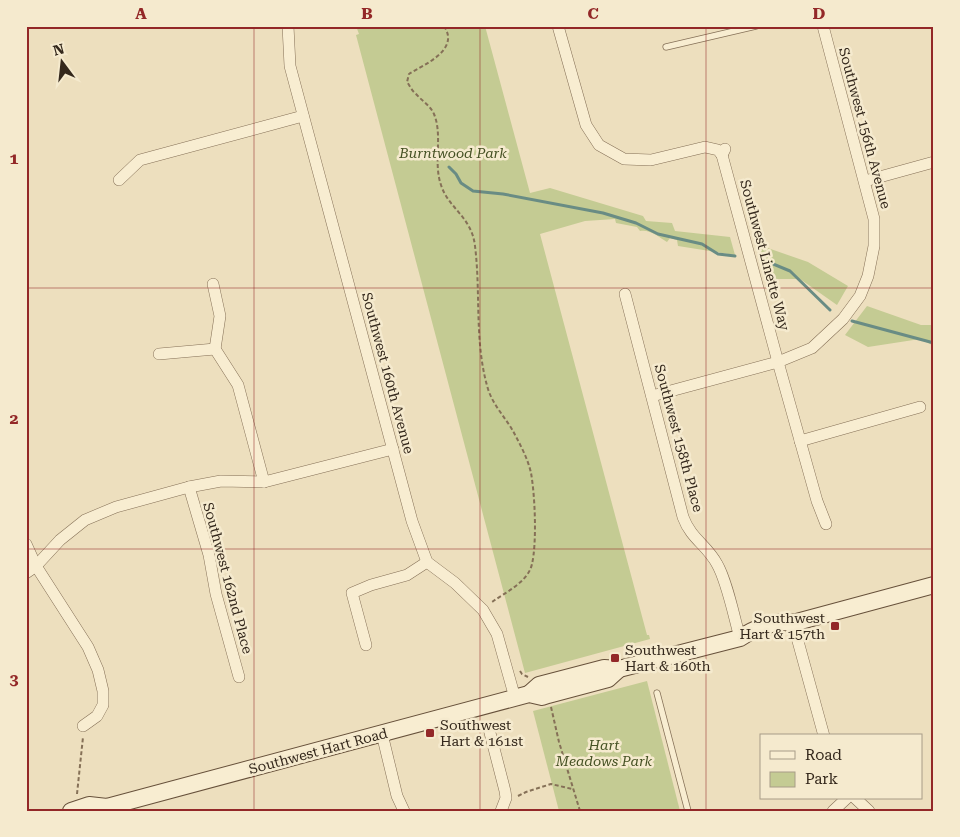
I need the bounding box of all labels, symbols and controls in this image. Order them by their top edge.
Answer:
text: A [135,4,147,23]
text: B [361,4,373,23]
text: C [587,4,599,23]
text: D [813,4,826,23]
north arrow [38,38,88,88]
text: N [51,40,66,59]
street label: Southwest 156th Avenue [836,46,894,211]
park label: Burntwood Park [398,145,507,161]
text: 1 [10,149,19,168]
street label: Southwest Linette Way [737,178,793,333]
street label: Southwest 160th Avenue [359,291,417,456]
street label: Southwest 158th Place [652,362,707,514]
text: 2 [10,409,19,428]
street label: Southwest 162nd Place [200,501,256,656]
place label: Southwest Hart & 157th [739,610,825,642]
marker: Southwest Hart & 157th [829,620,841,632]
place label: Southwest Hart & 160th [625,642,711,674]
marker: Southwest Hart & 160th [609,652,621,664]
text: 3 [10,670,19,689]
place label: Southwest Hart & 161st [440,717,523,749]
street label: Southwest Hart Road [247,725,389,777]
marker: Southwest Hart & 161st [424,727,436,739]
legend [760,734,922,800]
park label: Hart Meadows Park [555,737,653,769]
text: Road [805,746,842,764]
text: Park [805,770,839,788]

